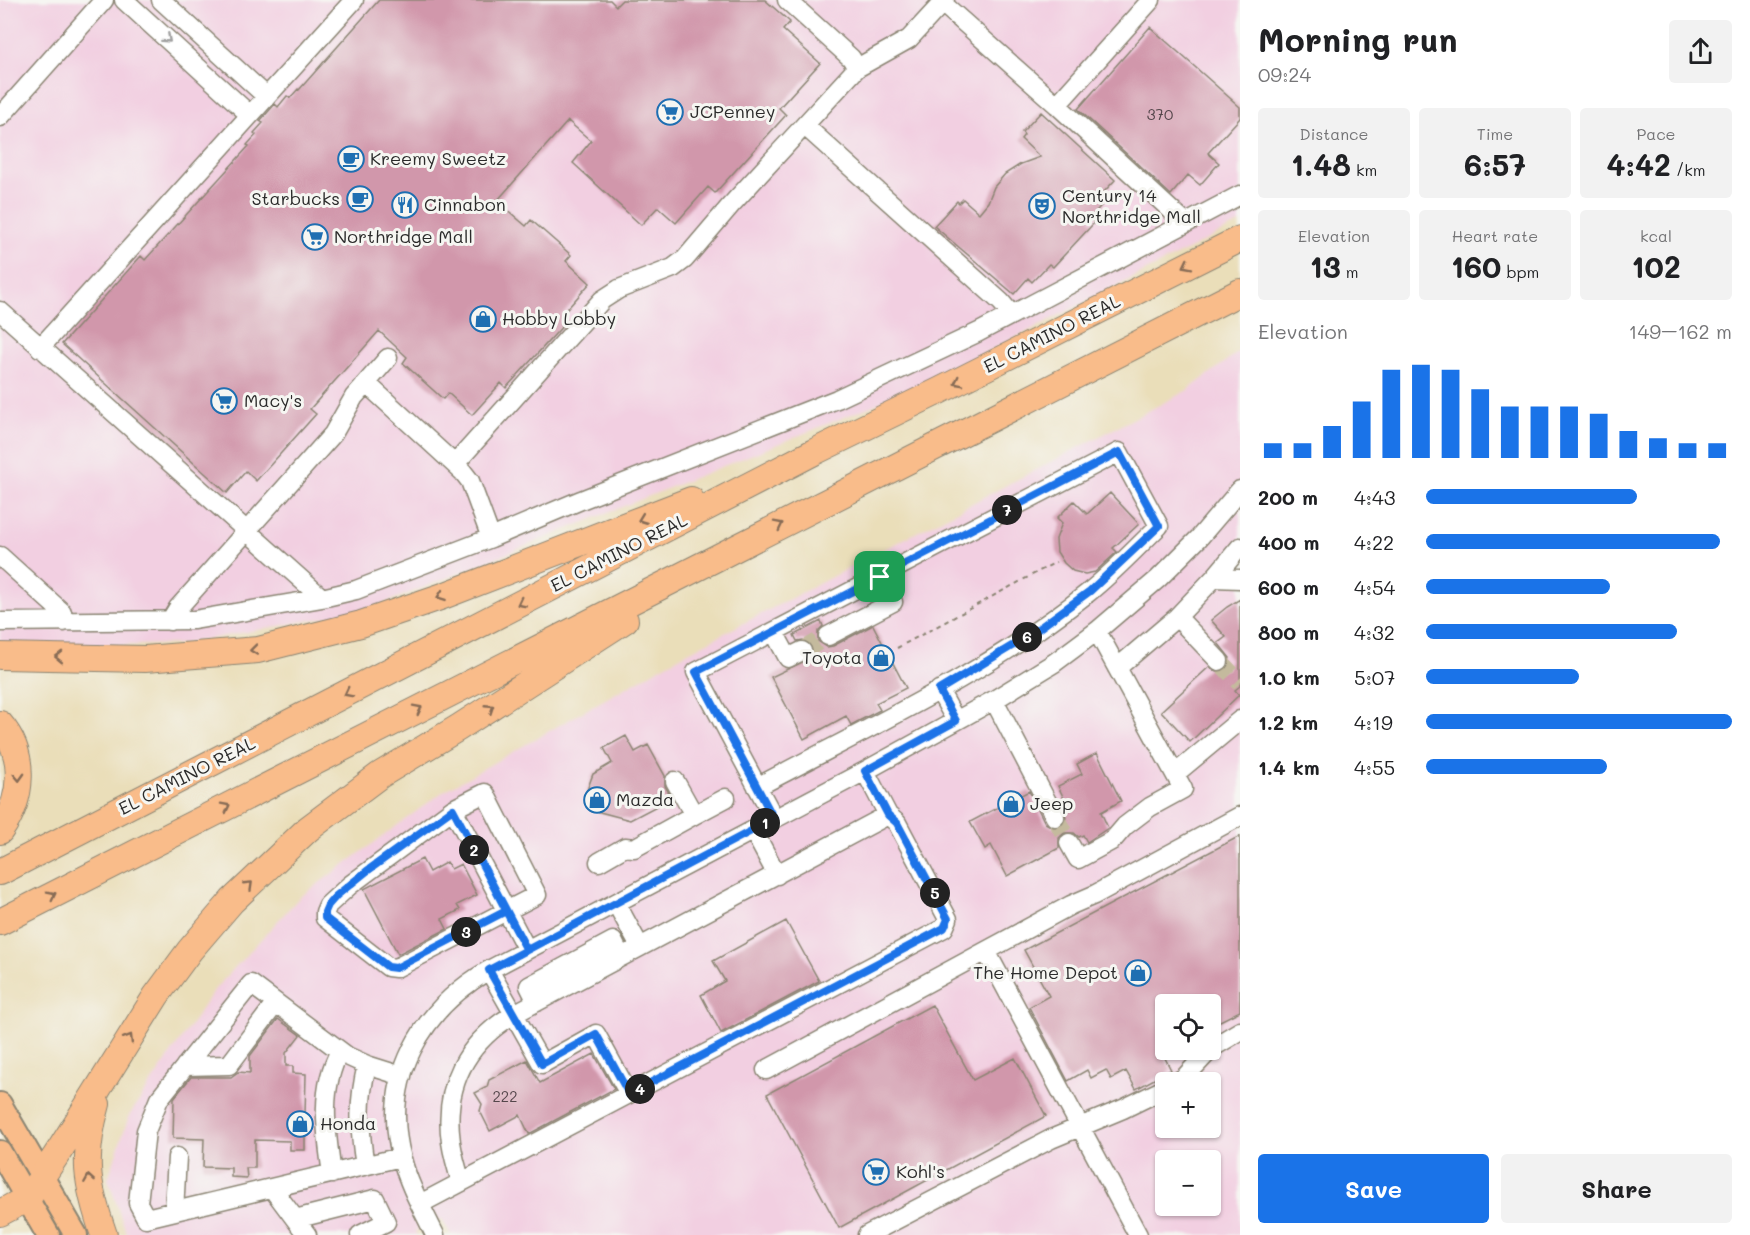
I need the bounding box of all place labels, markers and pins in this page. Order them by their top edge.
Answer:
supermarket icon: JCPenney [655,97,685,127]
place label: JCPenney [690,99,775,123]
cafe icon: Kreemy Sweetz [336,144,366,174]
place label: Kreemy Sweetz [370,146,506,170]
place label: Century 14 Northridge Mall [1062,183,1201,228]
cafe icon: Starbucks [345,184,375,214]
place label: Starbucks [251,186,340,210]
restaurant icon: Cinnabon [390,190,420,220]
theatre icon: Century 14 Northridge Mall [1027,191,1057,221]
place label: Cinnabon [424,192,506,216]
supermarket icon: Northridge Mall [300,222,330,252]
place label: Northridge Mall [334,224,473,248]
shop icon: Hobby Lobby [468,304,498,334]
place label: Hobby Lobby [502,306,616,330]
supermarket icon: Macy's [209,386,239,416]
place label: Macy's [244,388,302,412]
pin: 7 [992,495,1022,525]
pin [854,551,905,602]
pin: 6 [1012,622,1042,652]
shop icon: Toyota [866,643,896,673]
place label: Toyota [802,645,862,669]
shop icon: Mazda [582,785,612,815]
place label: Mazda [616,787,674,811]
shop icon: Jeep [996,789,1026,819]
place label: Jeep [1030,791,1073,815]
pin: 1 [750,808,780,838]
pin: 2 [459,835,489,865]
pin: 5 [920,878,950,908]
pin: 3 [451,917,481,947]
shop icon: The Home Depot [1123,958,1153,988]
place label: The Home Depot [973,960,1118,984]
pin: 4 [625,1074,655,1104]
shop icon: Honda [285,1109,315,1139]
place label: Honda [320,1111,376,1135]
supermarket icon: Kohl's [861,1157,891,1187]
place label: Kohl's [896,1159,945,1183]

